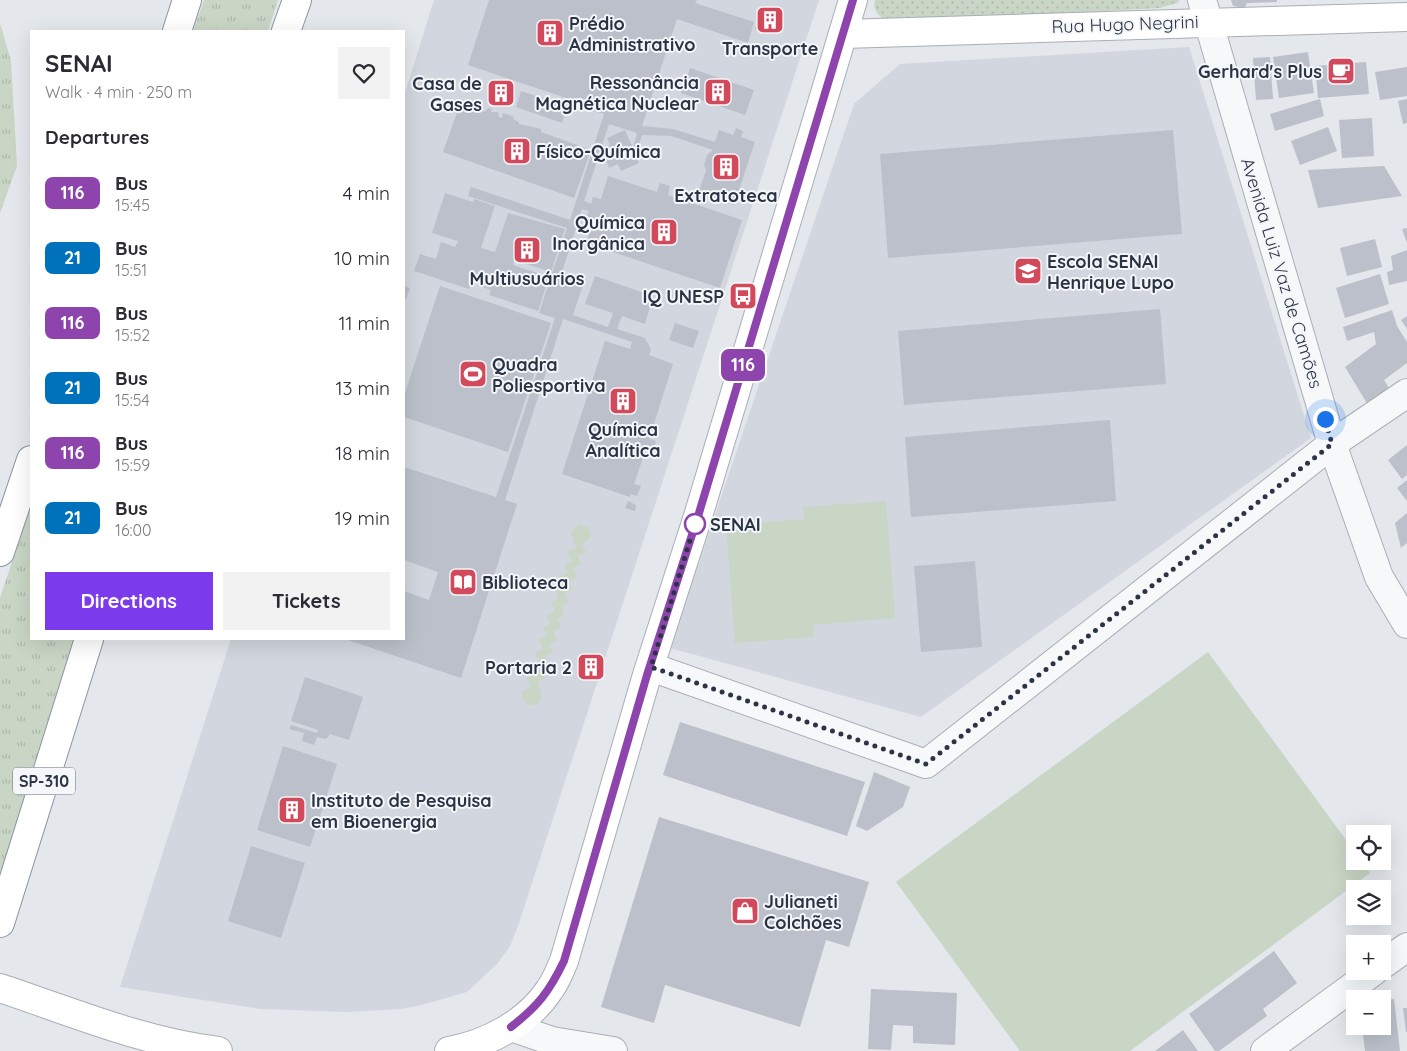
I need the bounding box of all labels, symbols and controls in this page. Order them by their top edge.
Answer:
building icon: Transporte [755,5,785,35]
street label: Rua Hugo Negrini [1051,10,1199,38]
place label: Prédio Administrativo [569,12,695,56]
building icon: Prédio Administrativo [535,18,565,48]
place label: Transporte [722,37,818,60]
button: heart [338,47,390,99]
text: SENAI [45,48,113,78]
cafe icon: Gerhard's Plus [1326,56,1356,86]
place label: Gerhard's Plus [1198,60,1322,83]
place label: Ressonância Magnética Nuclear [535,71,699,115]
place label: Casa de Gases [412,72,482,116]
building icon: Ressonância Magnética Nuclear [703,77,733,107]
building icon: Casa de Gases [486,78,516,108]
text: Walk · 4 min · 250 m [45,82,192,102]
text: Departures [45,125,149,149]
building icon: Físico-Química [502,136,532,166]
place label: Físico-Química [536,140,661,163]
building icon: Extratoteca [711,152,741,182]
street label: Avenida Luiz Vaz de Camões [1236,155,1328,391]
text: Bus [115,171,148,195]
text: 116 [61,181,84,204]
text: 4 min [342,181,390,205]
place label: Extratoteca [674,184,778,207]
text: 15:45 [115,195,150,215]
place label: Química Inorgânica [552,211,645,255]
building icon: Química Inorgânica [649,217,679,247]
building icon: Multiusuários [512,235,542,265]
text: Bus [115,236,148,260]
text: 21 [64,246,81,269]
text: 10 min [334,246,390,270]
place label: Escola SENAI Henrique Lupo [1047,250,1174,294]
school or university icon: Escola SENAI Henrique Lupo [1013,256,1043,286]
text: 15:51 [115,260,147,280]
place label: Multiusuários [470,267,585,290]
bus stop icon: IQ UNESP [728,281,758,311]
place label: IQ UNESP [643,285,724,308]
text: Bus [115,301,148,325]
text: 116 [61,311,84,334]
text: 11 min [338,311,390,335]
text: 15:52 [115,325,150,345]
line badge: 116 [714,349,772,381]
place label: Quadra Poliesportiva [492,353,606,397]
text: 116 [731,353,755,376]
sports icon: Quadra Poliesportiva [458,359,488,389]
text: Bus [115,366,148,390]
text: 21 [64,376,81,399]
text: 13 min [335,376,390,400]
building icon: Química Analítica [608,386,638,416]
text: 15:54 [115,390,150,410]
your location [1313,407,1338,432]
place label: Química Analítica [586,418,660,462]
text: Bus [115,431,148,455]
text: 116 [61,441,84,464]
text: 18 min [335,441,390,465]
text: 15:59 [115,455,150,475]
text: Bus [115,496,148,520]
text: 21 [64,506,81,529]
text: 19 min [335,506,390,530]
marker: SENAI [684,513,706,535]
place label: SENAI [710,513,761,536]
text: 16:00 [115,520,152,540]
library icon: Biblioteca [448,567,478,597]
place label: Biblioteca [482,571,568,594]
button: Directions [45,572,213,630]
button: Tickets [223,572,390,630]
building icon: Portaria 2 [576,652,606,682]
place label: Portaria 2 [485,656,572,679]
road number: SP-310 [13,768,75,794]
place label: Instituto de Pesquisa em Bioenergia [311,789,492,833]
building icon: Instituto de Pesquisa em Bioenergia [277,795,307,825]
map controls [1346,825,1391,1035]
button: locate [1346,825,1391,870]
button: layers [1346,880,1391,925]
place label: Julianeti Colchões [764,890,842,934]
shop icon: Julianeti Colchões [730,896,760,926]
button: + [1346,935,1391,980]
button: − [1346,990,1391,1035]

